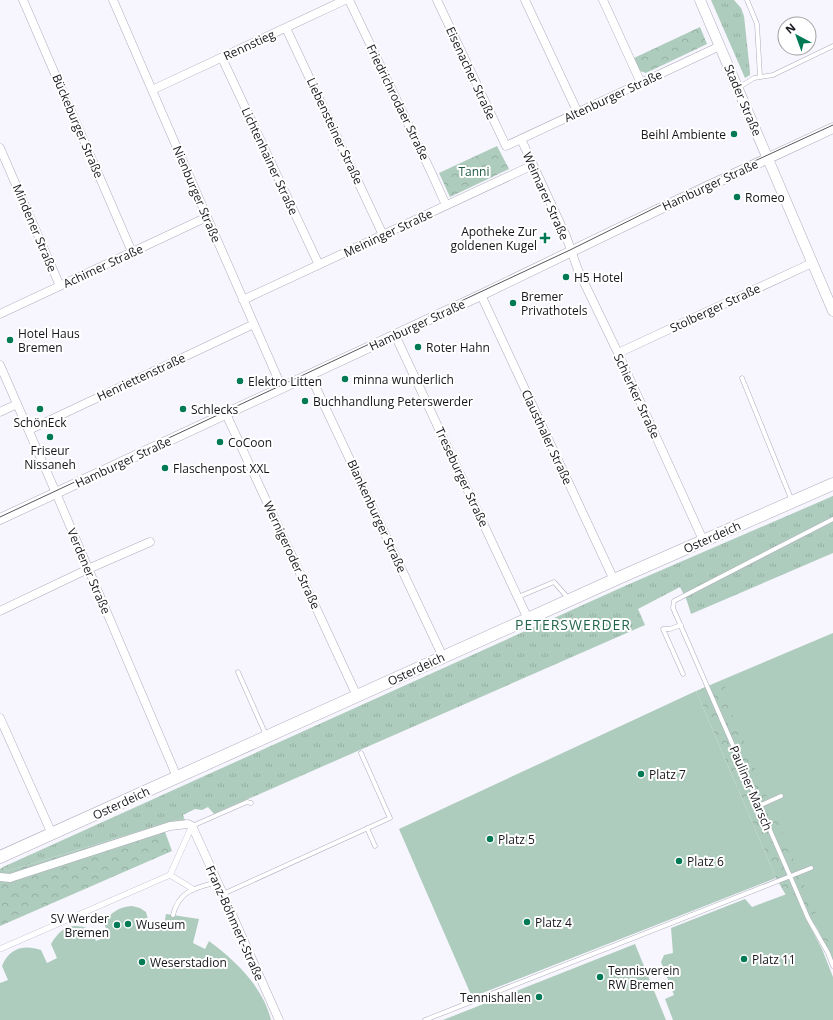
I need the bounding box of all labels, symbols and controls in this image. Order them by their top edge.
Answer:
north arrow [777,16,817,56]
text: N [782,19,798,37]
street label: Eisenacher Straße [442,24,500,122]
street label: Rennstieg [220,25,278,64]
street label: Friedrichrodaer Straße [363,41,434,163]
street label: Stader Straße [720,62,766,139]
street label: Altenburger Straße [561,66,665,126]
street label: Bückeburger Straße [48,71,108,181]
street label: Liebensteiner Straße [303,75,367,187]
street label: Lichtenhainer Straße [238,105,302,218]
place label: Beihl Ambiente [641,126,726,143]
marker: Beihl Ambiente [729,129,739,139]
street label: Nienburger Straße [169,143,225,245]
street label: Weimarer Straße [519,149,573,243]
street label: Hamburger Straße [659,155,761,215]
park label: Tanni [458,163,490,180]
street label: Mindener Straße [9,181,61,275]
place label: Romeo [745,189,785,206]
marker: Romeo [732,192,742,202]
street label: Meininger Straße [341,205,435,261]
place label: Apotheke Zur goldenen Kugel [451,223,537,254]
marker: Apotheke Zur goldenen Kugel [540,233,550,243]
street label: Achimer Straße [60,240,146,292]
place label: H5 Hotel [574,269,623,286]
marker: H5 Hotel [561,272,571,282]
street label: Stolberger Straße [667,279,763,336]
place label: Bremer Privathotels [521,288,588,319]
street label: Hamburger Straße [366,295,468,355]
marker: Bremer Privathotels [508,298,518,308]
place label: Hotel Haus Bremen [18,325,80,356]
marker: Hotel Haus Bremen [5,335,15,345]
place label: Roter Hahn [426,339,490,356]
marker: Roter Hahn [413,342,423,352]
street label: Henriettenstraße [94,349,188,405]
street label: Schierker Straße [610,351,664,442]
place label: minna wunderlich [353,371,454,388]
place label: Elektro Litten [248,373,322,390]
marker: minna wunderlich [340,374,350,384]
marker: Elektro Litten [235,376,245,386]
street label: Clausthaler Straße [518,387,577,488]
place label: Buchhandlung Peterswerder [313,393,473,410]
marker: Buchhandlung Peterswerder [300,396,310,406]
place label: Schlecks [191,401,239,418]
marker: SchönEck [35,404,45,414]
marker: Schlecks [178,404,188,414]
place label: SchönEck [14,414,67,431]
street label: Treseburger Straße [431,424,493,530]
marker: Friseur Nissaneh [45,432,55,442]
street label: Hamburger Straße [72,432,174,492]
place label: CoCoon [228,434,272,451]
marker: CoCoon [215,437,225,447]
place label: Friseur Nissaneh [24,442,76,473]
street label: Blankenburger Straße [343,457,411,575]
place label: Flaschenpost XXL [173,460,270,477]
marker: Flaschenpost XXL [160,463,170,473]
street label: Wernigeroder Straße [260,498,325,612]
street label: Osterdeich [681,517,743,557]
street label: Verdener Straße [63,526,115,617]
district label: PETERSWERDER [515,615,631,634]
street label: Osterdeich [385,648,447,690]
street label: Pauliner Marsch [725,743,777,833]
place label: Platz 7 [649,766,686,783]
marker: Platz 7 [636,769,646,779]
street label: Osterdeich [90,782,152,824]
place label: Platz 5 [498,831,535,848]
marker: Platz 5 [485,834,495,844]
place label: Platz 6 [687,853,724,870]
marker: Platz 6 [674,856,684,866]
street label: Franz-Böhmert-Straße [202,863,268,984]
place label: SV Werder Bremen [50,910,109,941]
place label: Platz 4 [535,914,572,931]
place label: Wuseum [136,916,185,933]
marker: Platz 4 [522,917,532,927]
marker: Wuseum [123,919,133,929]
marker: SV Werder Bremen [112,920,122,930]
place label: Platz 11 [752,951,796,968]
place label: Weserstadion [150,954,227,971]
marker: Platz 11 [739,954,749,964]
marker: Weserstadion [137,957,147,967]
place label: Tennisverein RW Bremen [608,962,680,993]
marker: Tennisverein RW Bremen [595,972,605,982]
place label: Tennishallen [460,989,531,1006]
marker: Tennishallen [534,992,544,1002]

